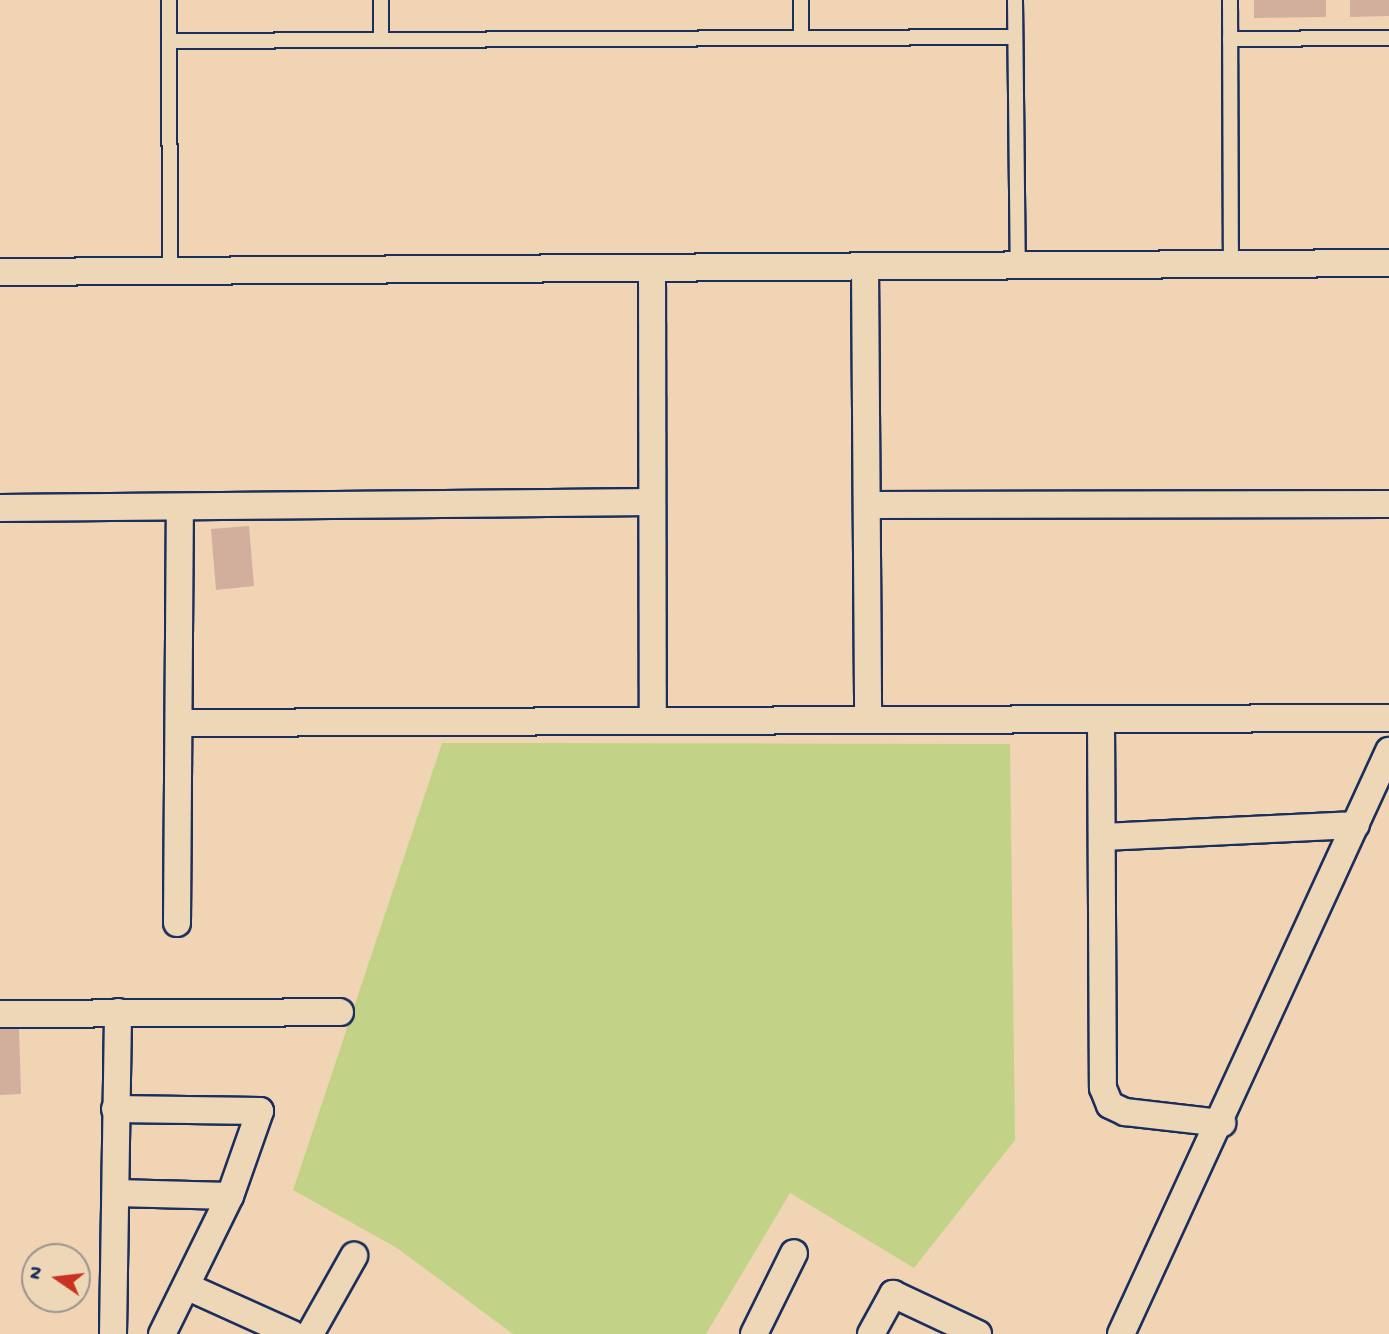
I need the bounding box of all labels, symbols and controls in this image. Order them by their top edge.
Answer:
north arrow [21,1243,91,1313]
text: N [24,1264,50,1282]

